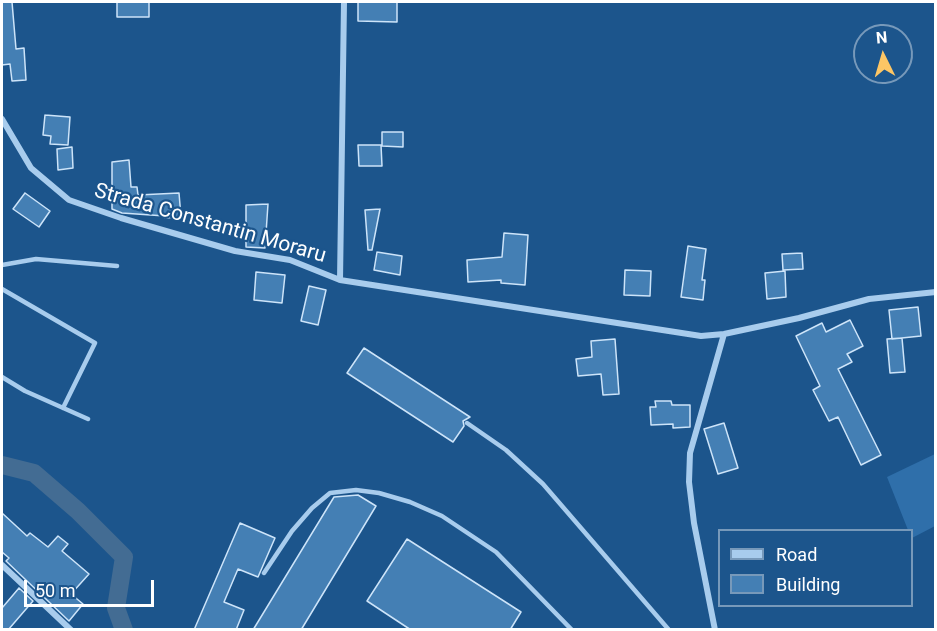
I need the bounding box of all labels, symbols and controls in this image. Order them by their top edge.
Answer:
north arrow [853,24,913,84]
text: N [875,28,888,48]
street label: Strada Constantin Moraru [91,179,329,269]
legend [718,529,913,607]
text: Road [776,544,817,565]
scale bar [27,568,158,606]
text: Building [776,574,840,595]
text: 50 m [35,580,75,601]

